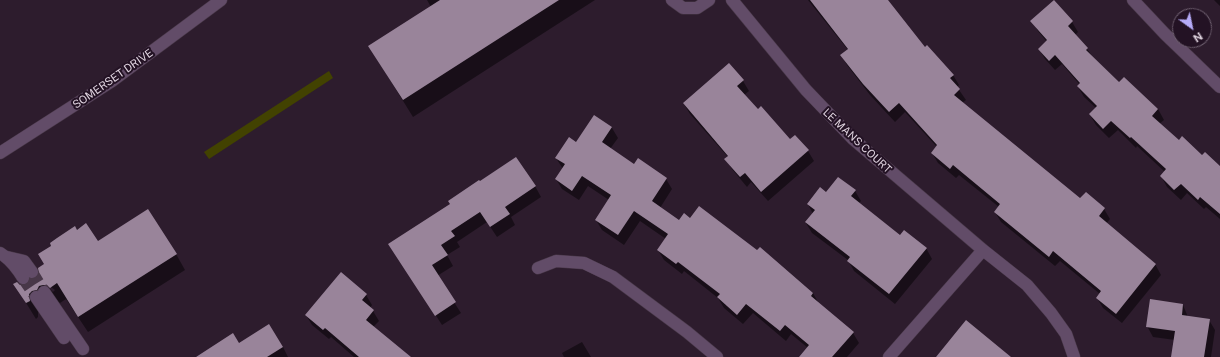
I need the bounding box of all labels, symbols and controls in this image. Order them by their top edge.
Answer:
north arrow [1172,8,1212,48]
text: N [1191,30,1205,45]
street label: SOMERSET DRIVE [70,46,156,112]
street label: LE MANS COURT [820,106,894,176]

